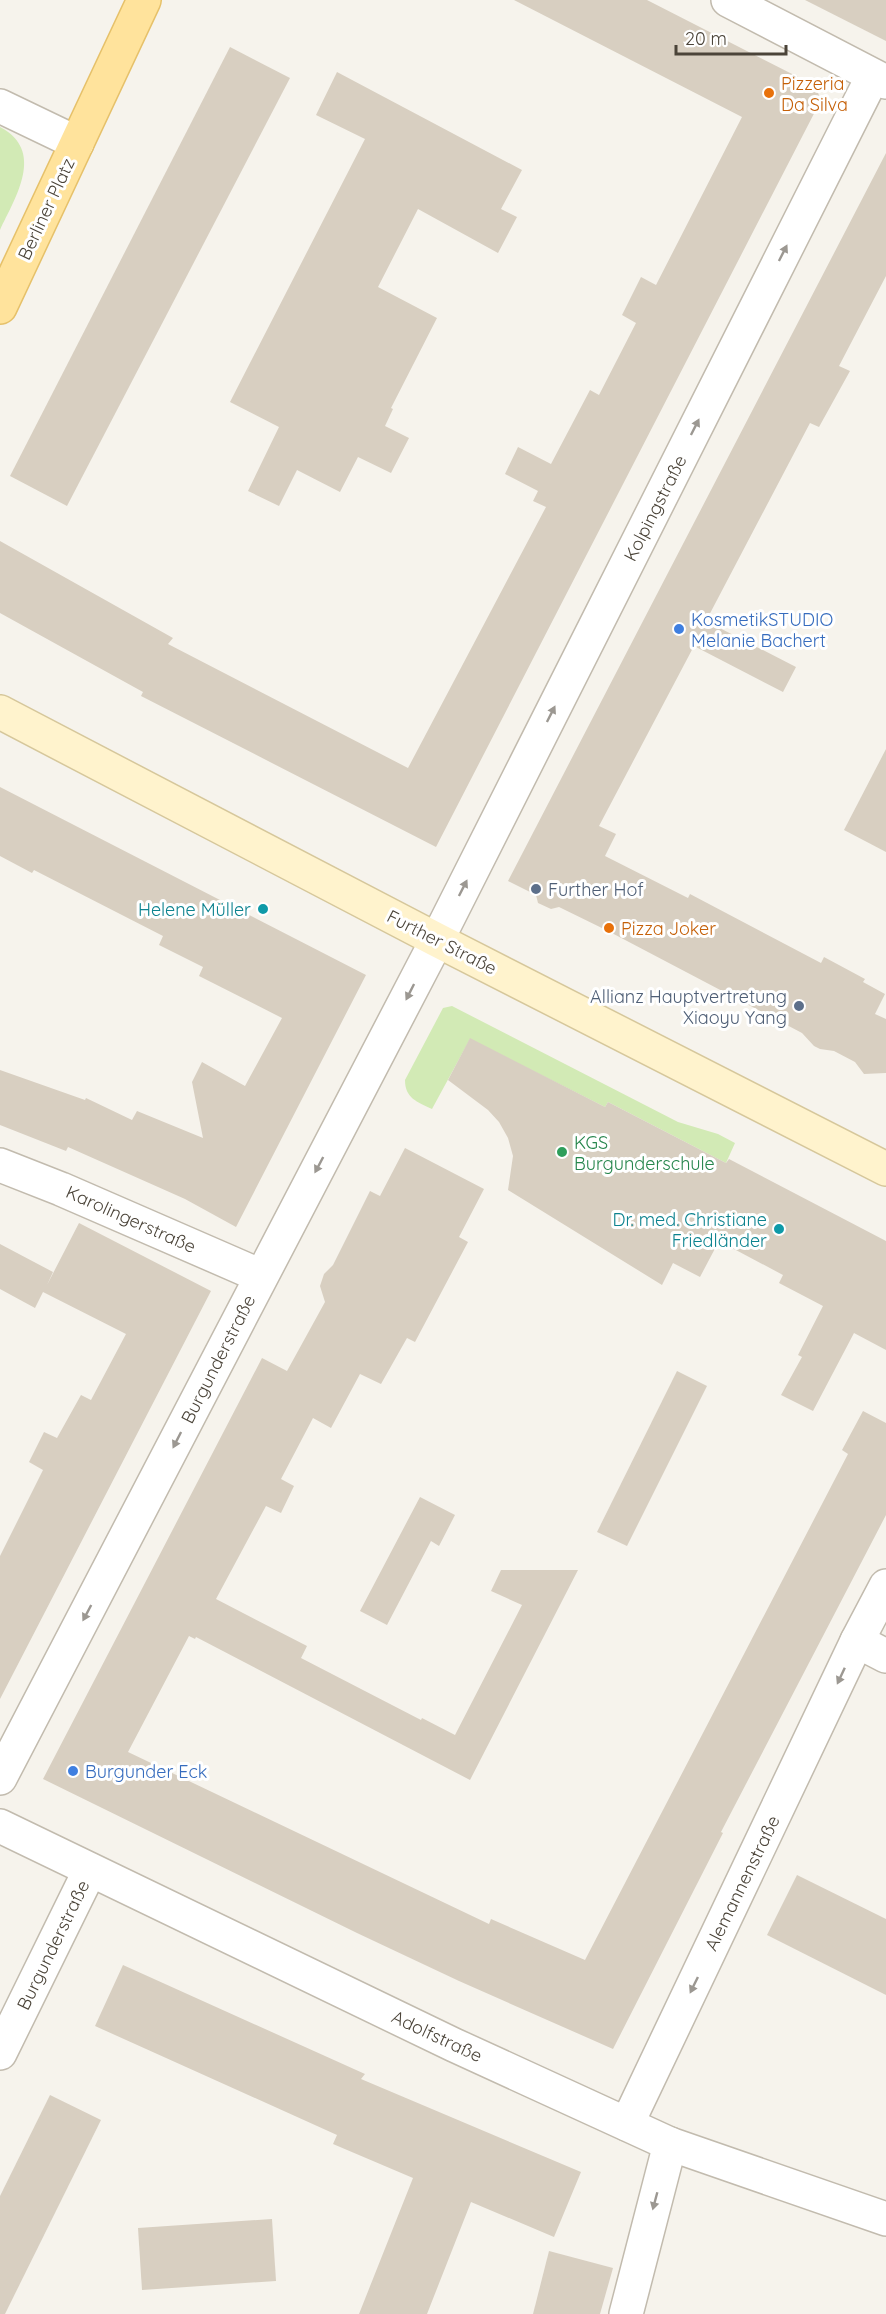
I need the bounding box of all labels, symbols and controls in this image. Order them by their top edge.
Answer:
scale bar [676,18,786,56]
text: 20 m [685,27,727,50]
place label: Pizzeria Da Silva [781,72,848,116]
marker: Pizzeria Da Silva [762,86,776,100]
street label: Berliner Platz [12,154,80,264]
one-way arrow [778,244,788,262]
one-way arrow [690,418,700,436]
street label: Kolpingstraße [618,451,692,565]
place label: KosmetikSTUDIO Melanie Bachert [691,608,833,652]
marker: KosmetikSTUDIO Melanie Bachert [672,622,686,636]
one-way arrow [546,705,555,722]
place label: Further Hof [548,878,644,901]
one-way arrow [458,879,468,896]
marker: Further Hof [529,882,543,896]
place label: Helene Müller [138,898,251,921]
marker: Helene Müller [256,902,270,916]
street label: Further Straße [383,904,501,980]
place label: Pizza Joker [621,917,716,940]
marker: Pizza Joker [602,921,616,935]
one-way arrow [405,983,414,1000]
place label: Allianz Hauptvertretung Xiaoyu Yang [590,985,787,1029]
marker: Allianz Hauptvertretung Xiaoyu Yang [792,999,806,1013]
place label: KGS Burgunderschule [574,1131,715,1175]
marker: KGS Burgunderschule [555,1145,569,1159]
one-way arrow [315,1156,324,1173]
street label: Karolingerstraße [62,1180,200,1258]
place label: Dr. med. Christiane Friedländer [613,1208,767,1252]
marker: Dr. med. Christiane Friedländer [772,1222,786,1236]
street label: Burgunderstraße [176,1291,260,1427]
one-way arrow [172,1432,181,1449]
one-way arrow [82,1605,92,1622]
one-way arrow [837,1668,846,1685]
place label: Burgunder Eck [85,1760,207,1783]
marker: Burgunder Eck [66,1764,80,1778]
street label: Alemannenstraße [699,1812,785,1954]
street label: Burgunderstraße [12,1876,94,2014]
one-way arrow [689,1976,698,1993]
street label: Adolfstraße [388,2005,486,2067]
one-way arrow [650,2192,660,2210]

